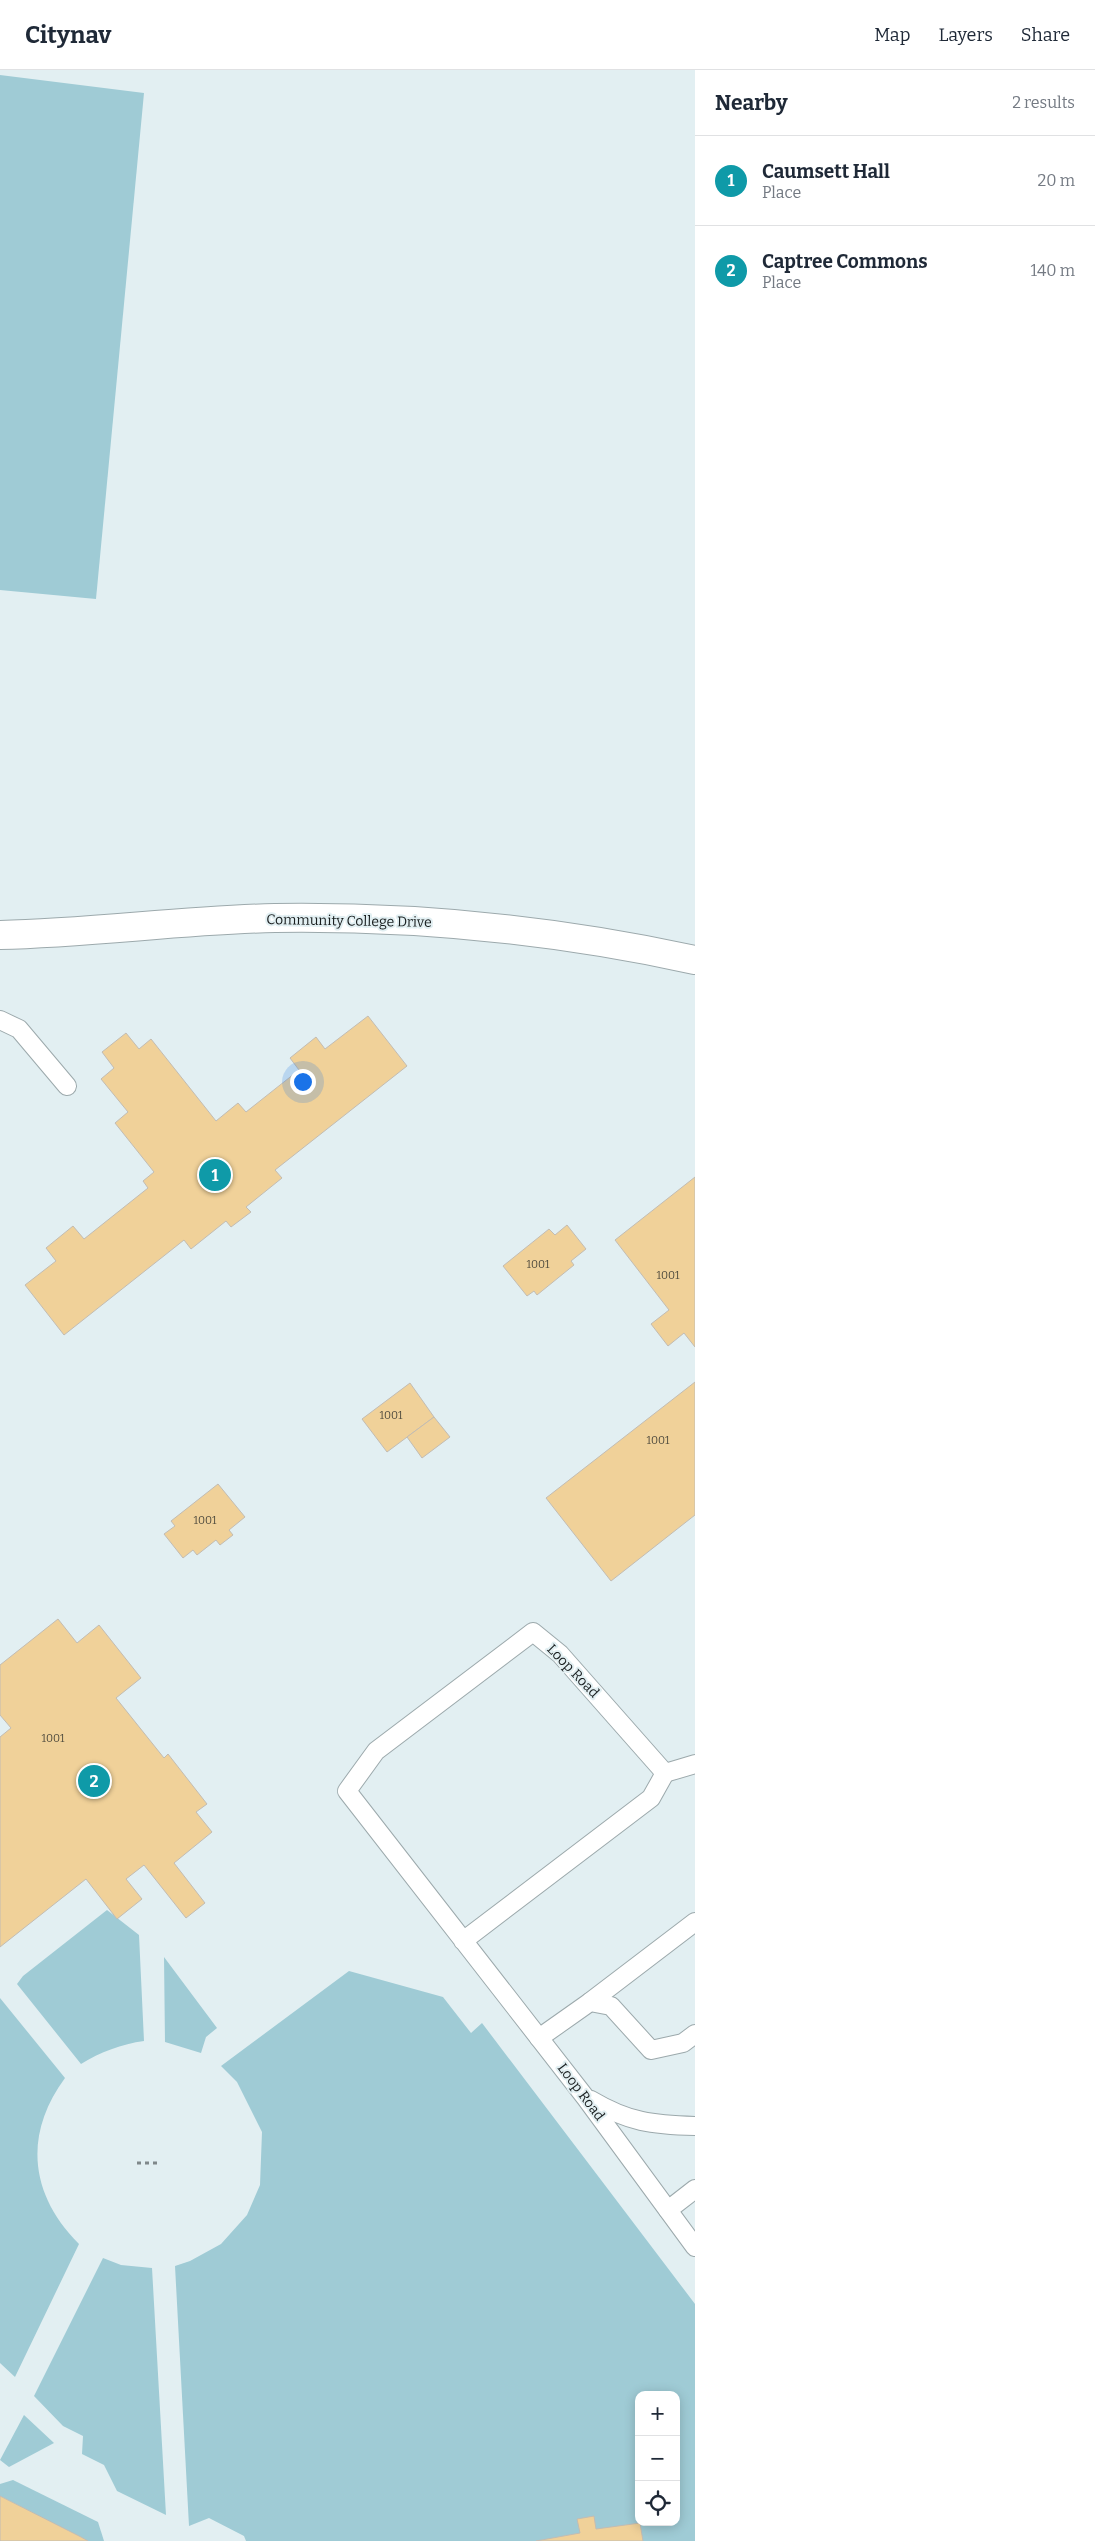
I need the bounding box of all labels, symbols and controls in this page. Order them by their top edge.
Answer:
text: Citynav [25,21,111,49]
text: Map [874,24,910,46]
text: Layers [938,24,993,46]
text: Share [1021,24,1070,46]
text: Nearby [715,90,788,116]
text: 2 results [1012,93,1075,112]
text: Caumsett Hall [762,160,890,183]
text: 1 [728,171,734,190]
text: 20 m [1038,171,1075,190]
text: Place [762,183,801,202]
text: Captree Commons [762,250,928,273]
text: 2 [726,261,736,280]
text: 140 m [1030,261,1075,280]
text: Place [762,273,801,292]
street label: Community College Drive [266,911,432,931]
your location [290,1069,316,1095]
pin: 1 [199,1156,231,1194]
house number: 1001 [527,1258,550,1271]
house number: 1001 [657,1269,680,1282]
house number: 1001 [380,1409,403,1422]
house number: 1001 [647,1434,670,1447]
house number: 1001 [194,1514,217,1527]
street label: Loop Road [543,1641,603,1701]
house number: 1001 [42,1732,65,1745]
pin: 2 [78,1762,110,1800]
street label: Loop Road [554,2060,608,2124]
map controls [635,2391,680,2526]
button: + [635,2391,680,2436]
button: − [635,2436,680,2481]
button: locate [635,2481,680,2526]

